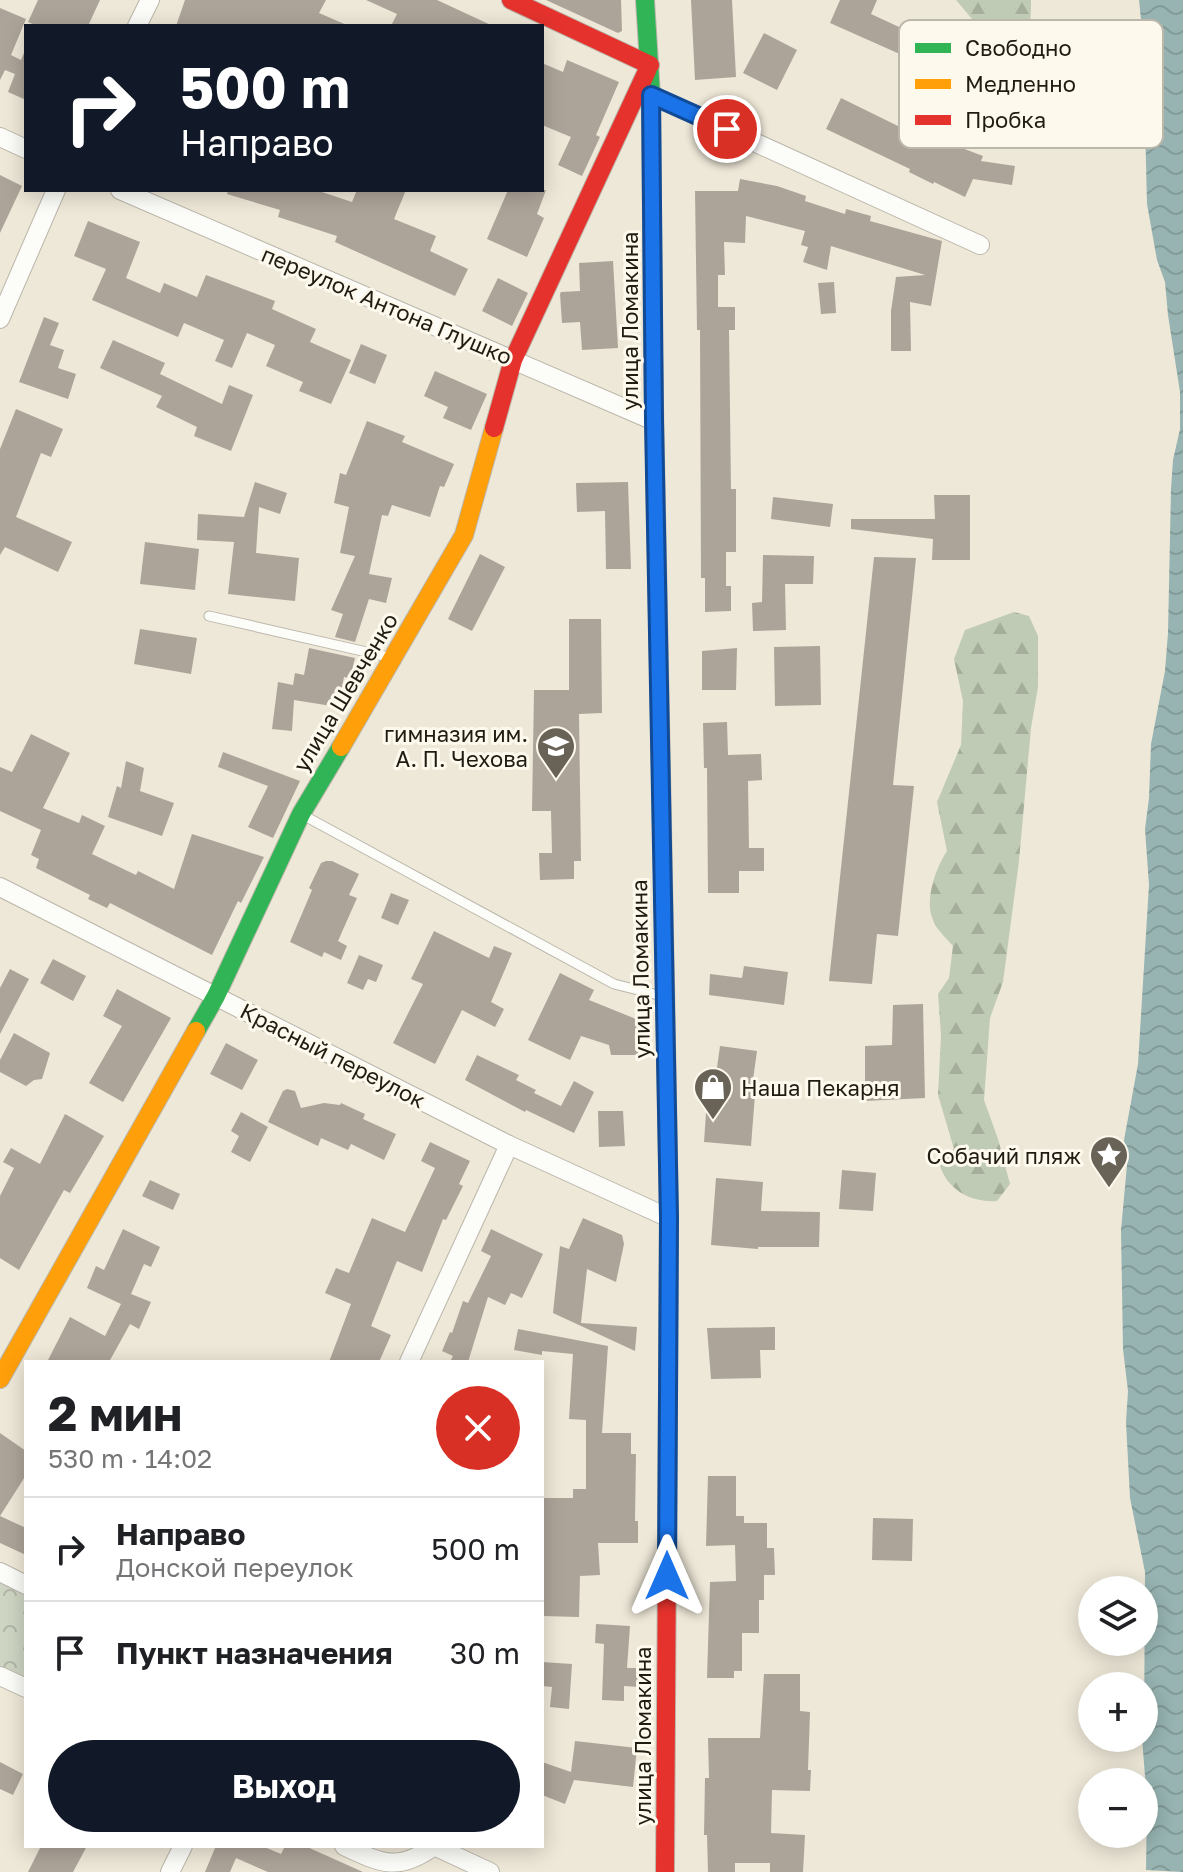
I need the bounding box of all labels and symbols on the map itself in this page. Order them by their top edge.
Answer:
legend [899,20,1163,148]
text: Свободно [965,34,1072,61]
text: Медленно [965,70,1076,97]
pin [693,95,761,163]
text: Пробка [965,106,1046,133]
street label: улица Ломакина [616,231,643,411]
street label: переулок Антона Глушко [258,240,516,370]
street label: улица Шевченко [287,608,403,776]
place label: гимназия им. А. П. Чехова [384,720,528,772]
school or university icon: гимназия им. А. П. Чехова [535,725,577,780]
street label: улица Ломакина [625,879,655,1059]
street label: Красный переулок [236,997,430,1114]
shop icon: Наша Пекарня [692,1066,734,1121]
place label: Наша Пекарня [741,1074,900,1101]
place icon: Собачий пляж [1088,1134,1130,1189]
place label: Собачий пляж [927,1142,1081,1169]
position arrow [625,1534,709,1618]
street label: улица Ломакина [629,1646,656,1826]

